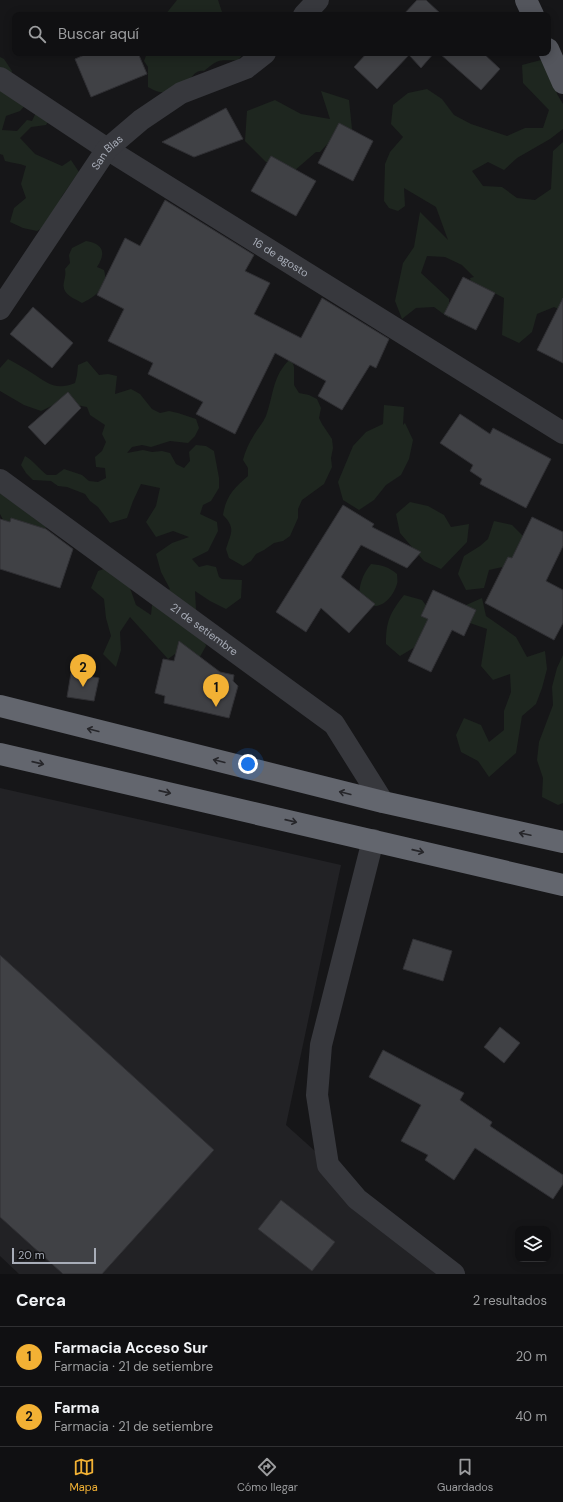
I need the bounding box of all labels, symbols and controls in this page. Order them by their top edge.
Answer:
search box [12,12,551,56]
icon: search [26,23,48,45]
text: Buscar aquí [58,24,139,44]
street label: San Blas [88,132,126,173]
street label: 16 de agosto [250,234,311,280]
street label: 21 de setiembre [168,600,241,659]
pin: 2 [70,654,96,687]
pin: 1 [203,674,229,707]
one-way arrow [87,725,100,733]
your location [238,754,258,774]
one-way arrow [213,757,226,765]
one-way arrow [31,759,44,767]
one-way arrow [158,788,171,796]
one-way arrow [339,789,352,796]
one-way arrow [284,818,297,826]
one-way arrow [519,829,532,837]
one-way arrow [411,847,424,855]
map controls [515,1226,551,1262]
button: layers [515,1226,551,1262]
scale bar [12,1246,96,1265]
text: 20 m [18,1248,44,1262]
text: Cerca [16,1289,66,1311]
text: 2 resultados [473,1292,547,1309]
text: Farmacia Acceso Sur [54,1338,208,1358]
text: 1 [27,1348,31,1365]
text: 20 m [516,1348,547,1365]
text: Farmacia · 21 de setiembre [54,1358,213,1375]
text: Farma [54,1398,100,1418]
text: 2 [25,1408,33,1425]
text: 40 m [515,1408,547,1425]
text: Farmacia · 21 de setiembre [54,1418,213,1435]
tab: Mapa [70,1456,98,1494]
tab: Cómo llegar [237,1456,298,1494]
tab: Guardados [437,1456,493,1494]

